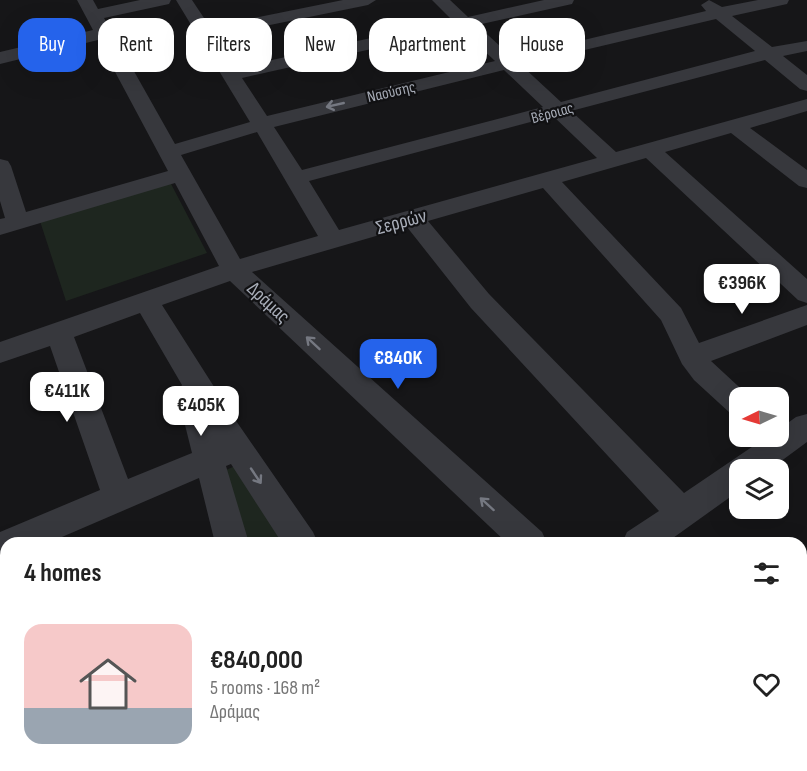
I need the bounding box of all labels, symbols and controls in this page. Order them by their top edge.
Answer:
chip: Buy [18,18,86,72]
chip: Rent [98,18,174,72]
chip: Filters [186,18,272,72]
chip: New [284,18,357,72]
chip: Apartment [369,18,487,72]
chip: House [499,18,585,72]
street label: Ναούσης [365,78,417,107]
one-way arrow [326,99,345,111]
street label: Βέροιας [529,99,576,128]
street label: Σερρών [373,204,429,240]
pin: €396K [700,264,784,315]
text: €396K [718,271,766,295]
street label: Δράμας [242,277,295,329]
one-way arrow [306,336,321,350]
pin: €840K [356,339,440,390]
text: €840K [374,346,422,370]
pin: €411K [25,372,109,423]
text: €411K [44,379,90,403]
pin: €405K [159,386,243,437]
north arrow [729,387,789,447]
map controls [729,387,789,519]
text: €405K [177,393,225,417]
button: layers [729,459,789,519]
one-way arrow [249,468,262,485]
one-way arrow [480,497,495,511]
icon: filters [750,557,783,590]
text: 4 homes [24,558,101,589]
text: €840,000 [210,645,303,676]
icon: home [72,648,144,720]
icon: heart [750,668,783,701]
text: 5 rooms · 168 m² [210,676,320,700]
text: Δράμας [210,700,260,724]

